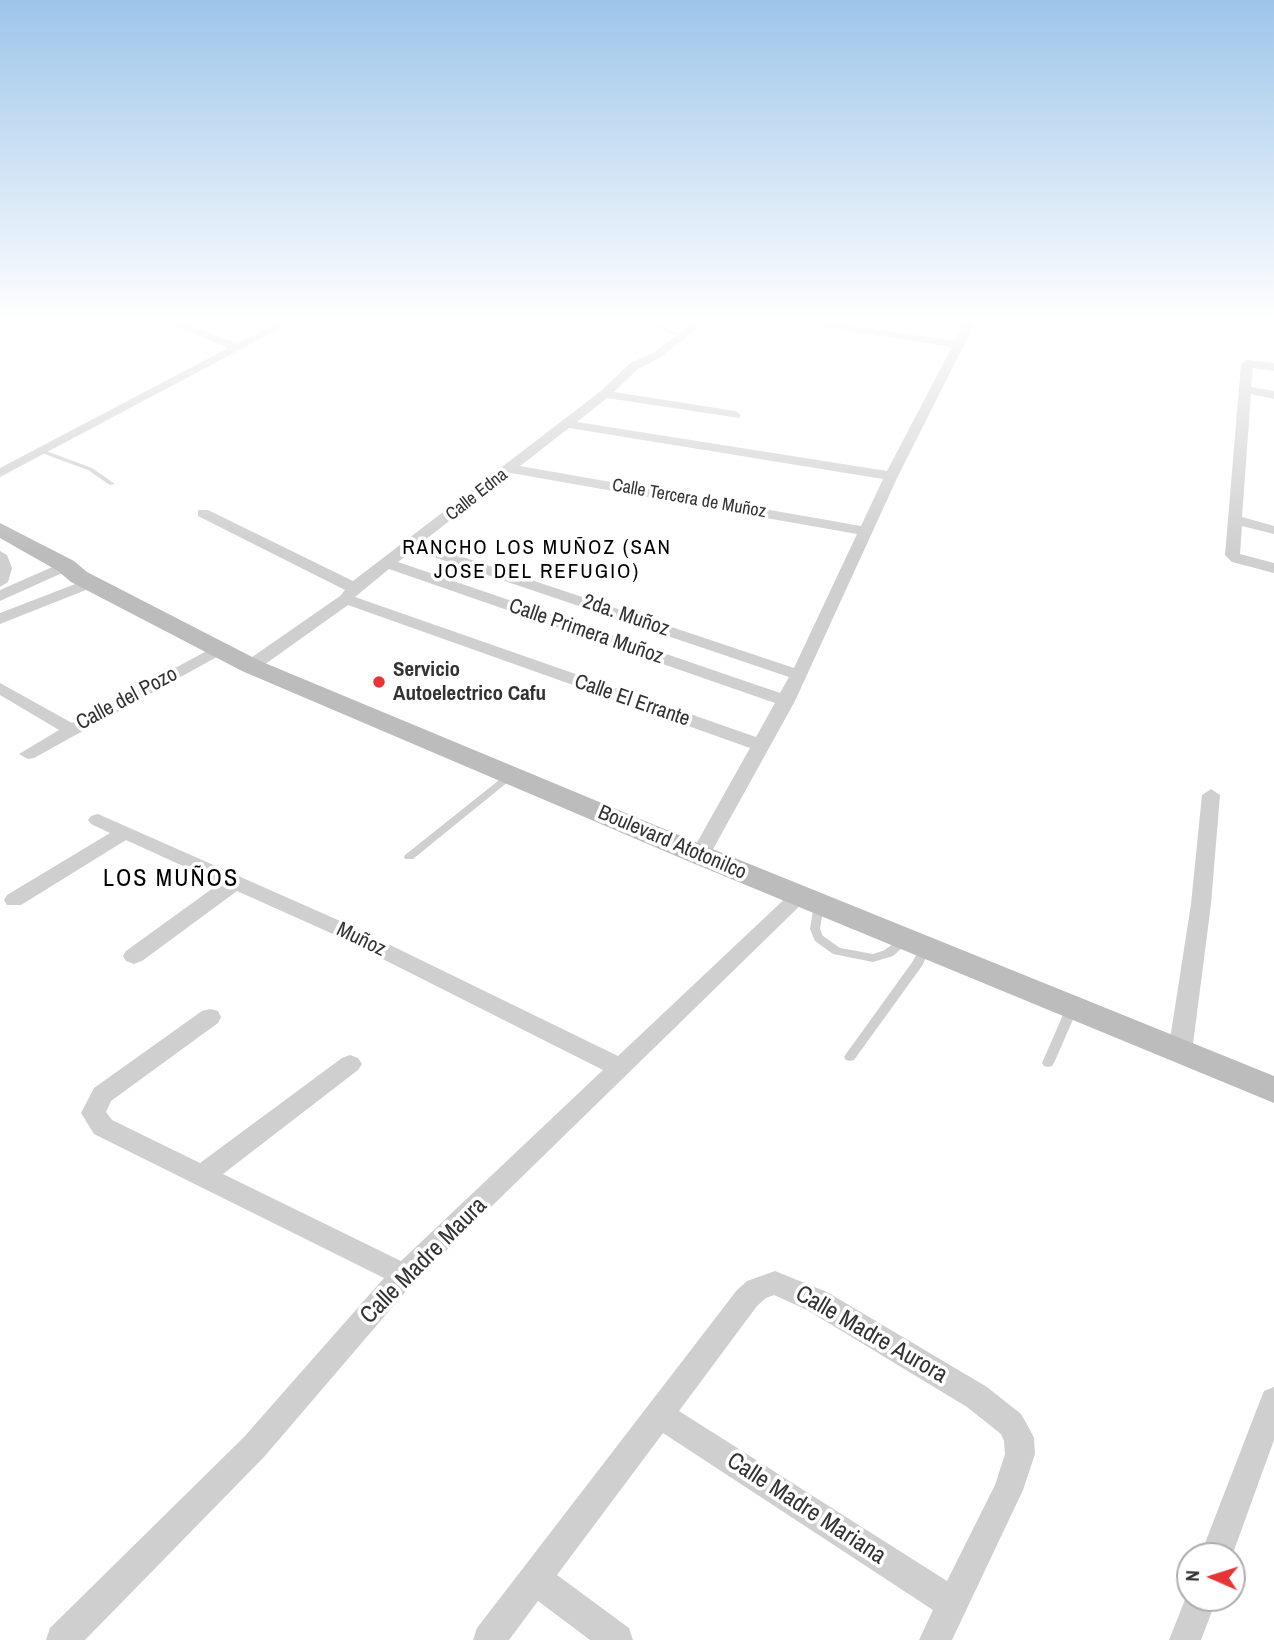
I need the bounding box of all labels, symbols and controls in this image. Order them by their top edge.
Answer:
street label: Calle Edna [442,464,512,526]
street label: Calle Tercera de Muñoz [610,475,768,523]
district label: RANCHO LOS MUÑOZ (SAN JOSE DEL REFUGIO) [405,535,669,585]
street label: 2da. Muñoz [579,589,673,643]
street label: Calle Primera Muñoz [505,594,667,670]
place label: Servicio Autoelectrico Cafu [393,657,546,707]
street label: Calle del Pozo [72,662,182,736]
street label: Calle El Errante [571,669,693,733]
marker: Servicio Autoelectrico Cafu [371,674,387,690]
street label: Boulevard Atotonilco [594,800,750,886]
district label: LOS MUÑOS [104,866,238,894]
street label: Muñoz [332,917,390,963]
street label: Calle Madre Maura [355,1192,493,1330]
street label: Calle Madre Aurora [790,1280,952,1390]
street label: Calle Madre Mariana [721,1447,891,1571]
north arrow [1176,1542,1246,1612]
text: N [1179,1570,1205,1582]

